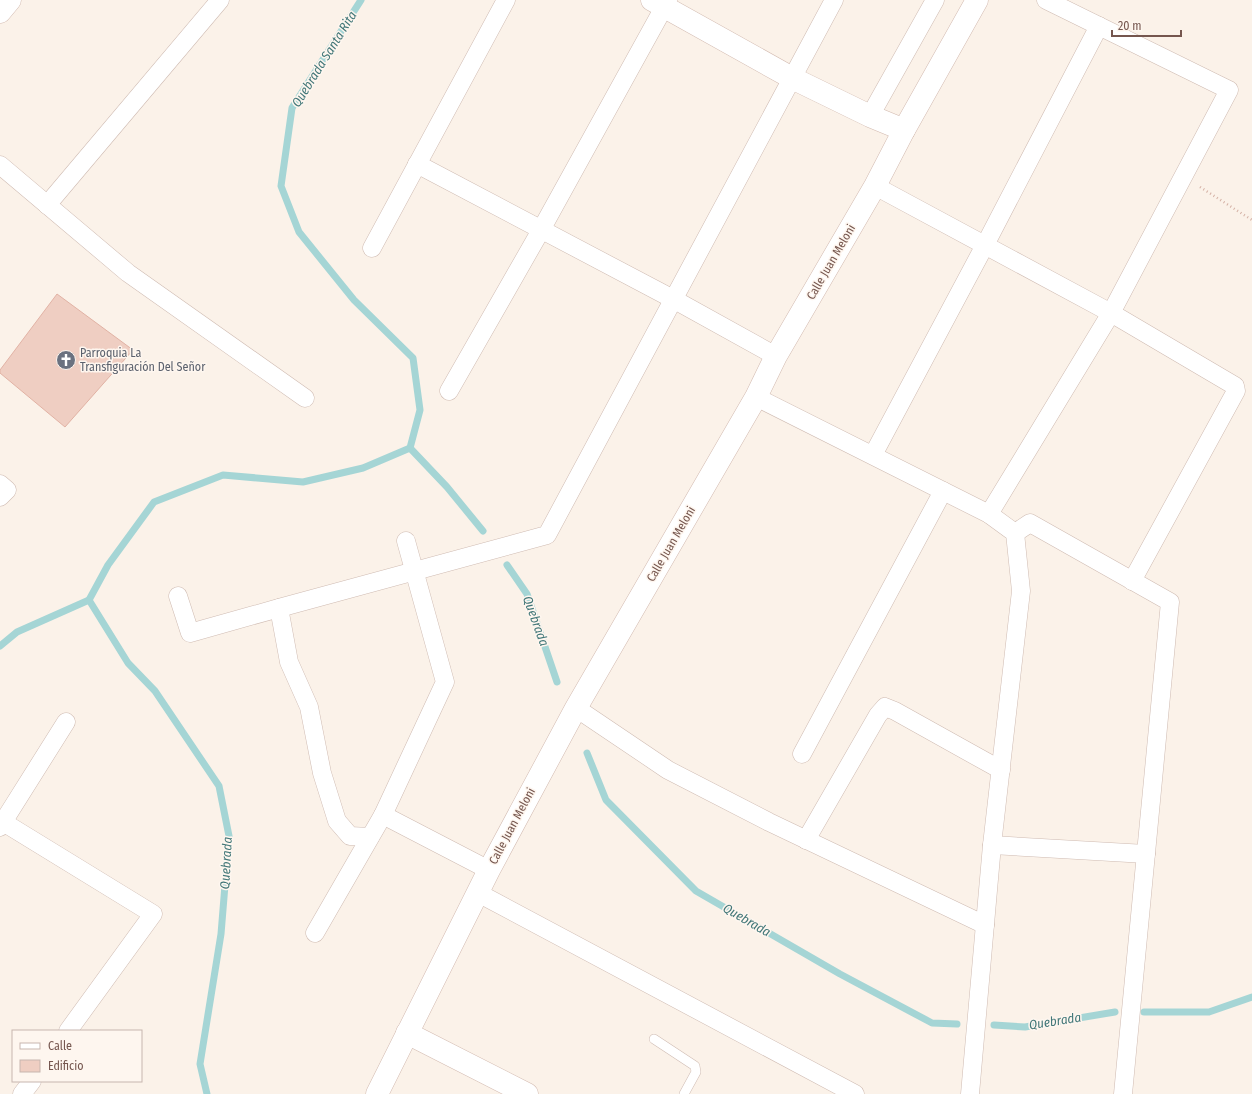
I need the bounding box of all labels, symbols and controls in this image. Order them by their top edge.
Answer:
water label: Quebrada Santa Rita [288,8,360,110]
scale bar [1112,12,1181,38]
text: 20 m [1118,19,1142,33]
street label: Calle Juan Meloni [804,222,858,302]
place label: Parroquia La Transfiguración Del Señor [80,346,206,374]
church icon: Parroquia La Transfiguración Del Señor [55,349,77,371]
street label: Calle Juan Meloni [644,504,698,584]
water label: Quebrada [520,594,552,648]
street label: Calle Juan Meloni [486,785,538,867]
water label: Quebrada [217,836,235,890]
water label: Quebrada [721,900,774,940]
water label: Quebrada [1028,1009,1082,1033]
legend [12,1030,142,1082]
text: Calle [48,1039,72,1053]
text: Edificio [48,1059,84,1073]

